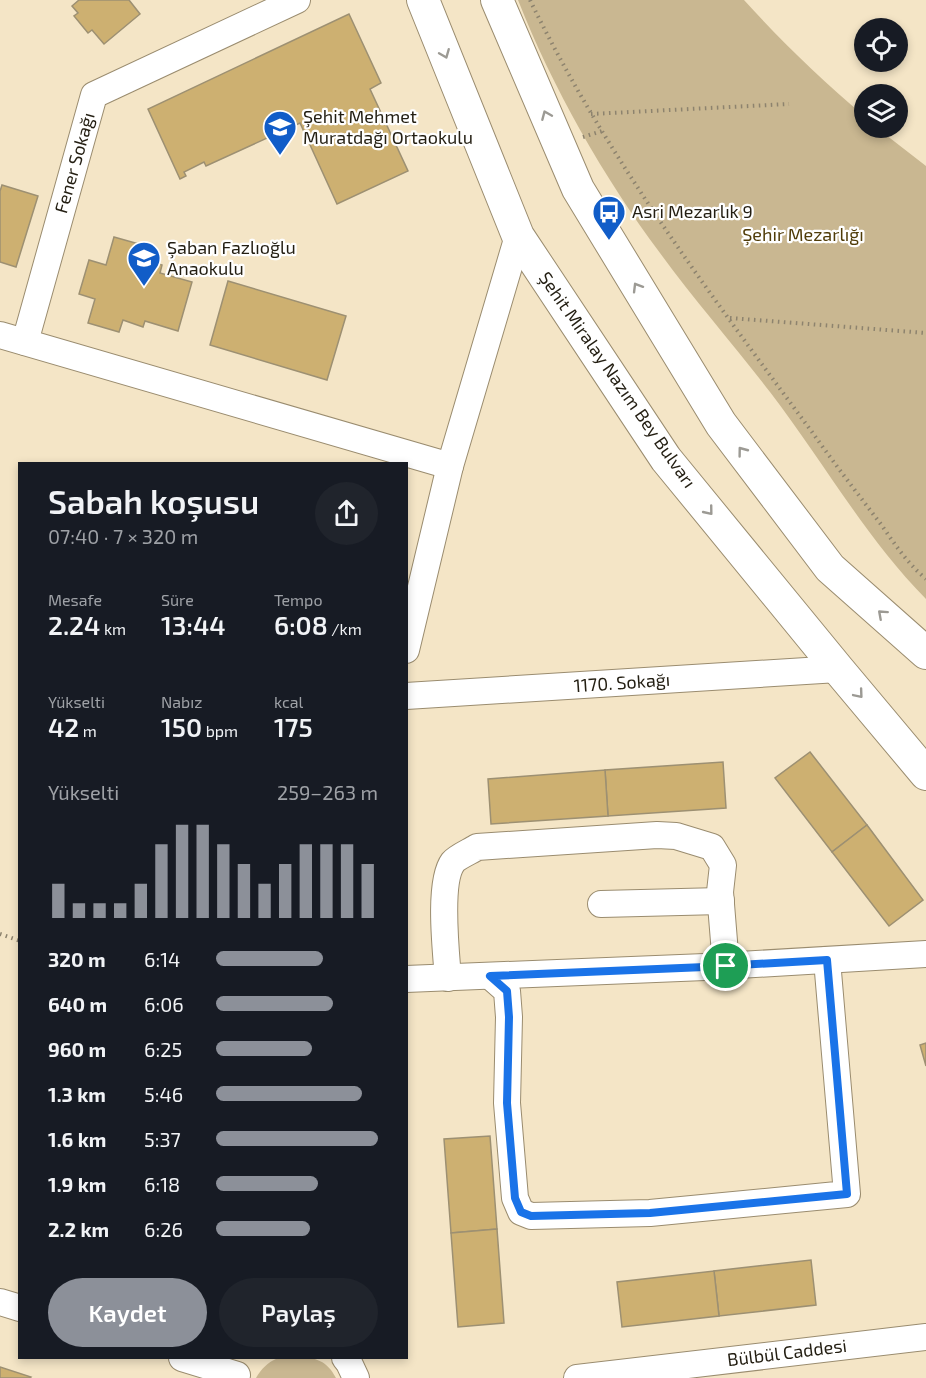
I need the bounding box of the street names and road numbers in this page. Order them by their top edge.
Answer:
street label: Fener Sokağı [49,110,99,216]
street label: Şehit Miralay Nazım Bey Bulvarı [534,267,701,492]
street label: 1170. Sokağı [573,668,671,696]
street label: Bülbül Caddesi [726,1334,848,1370]

